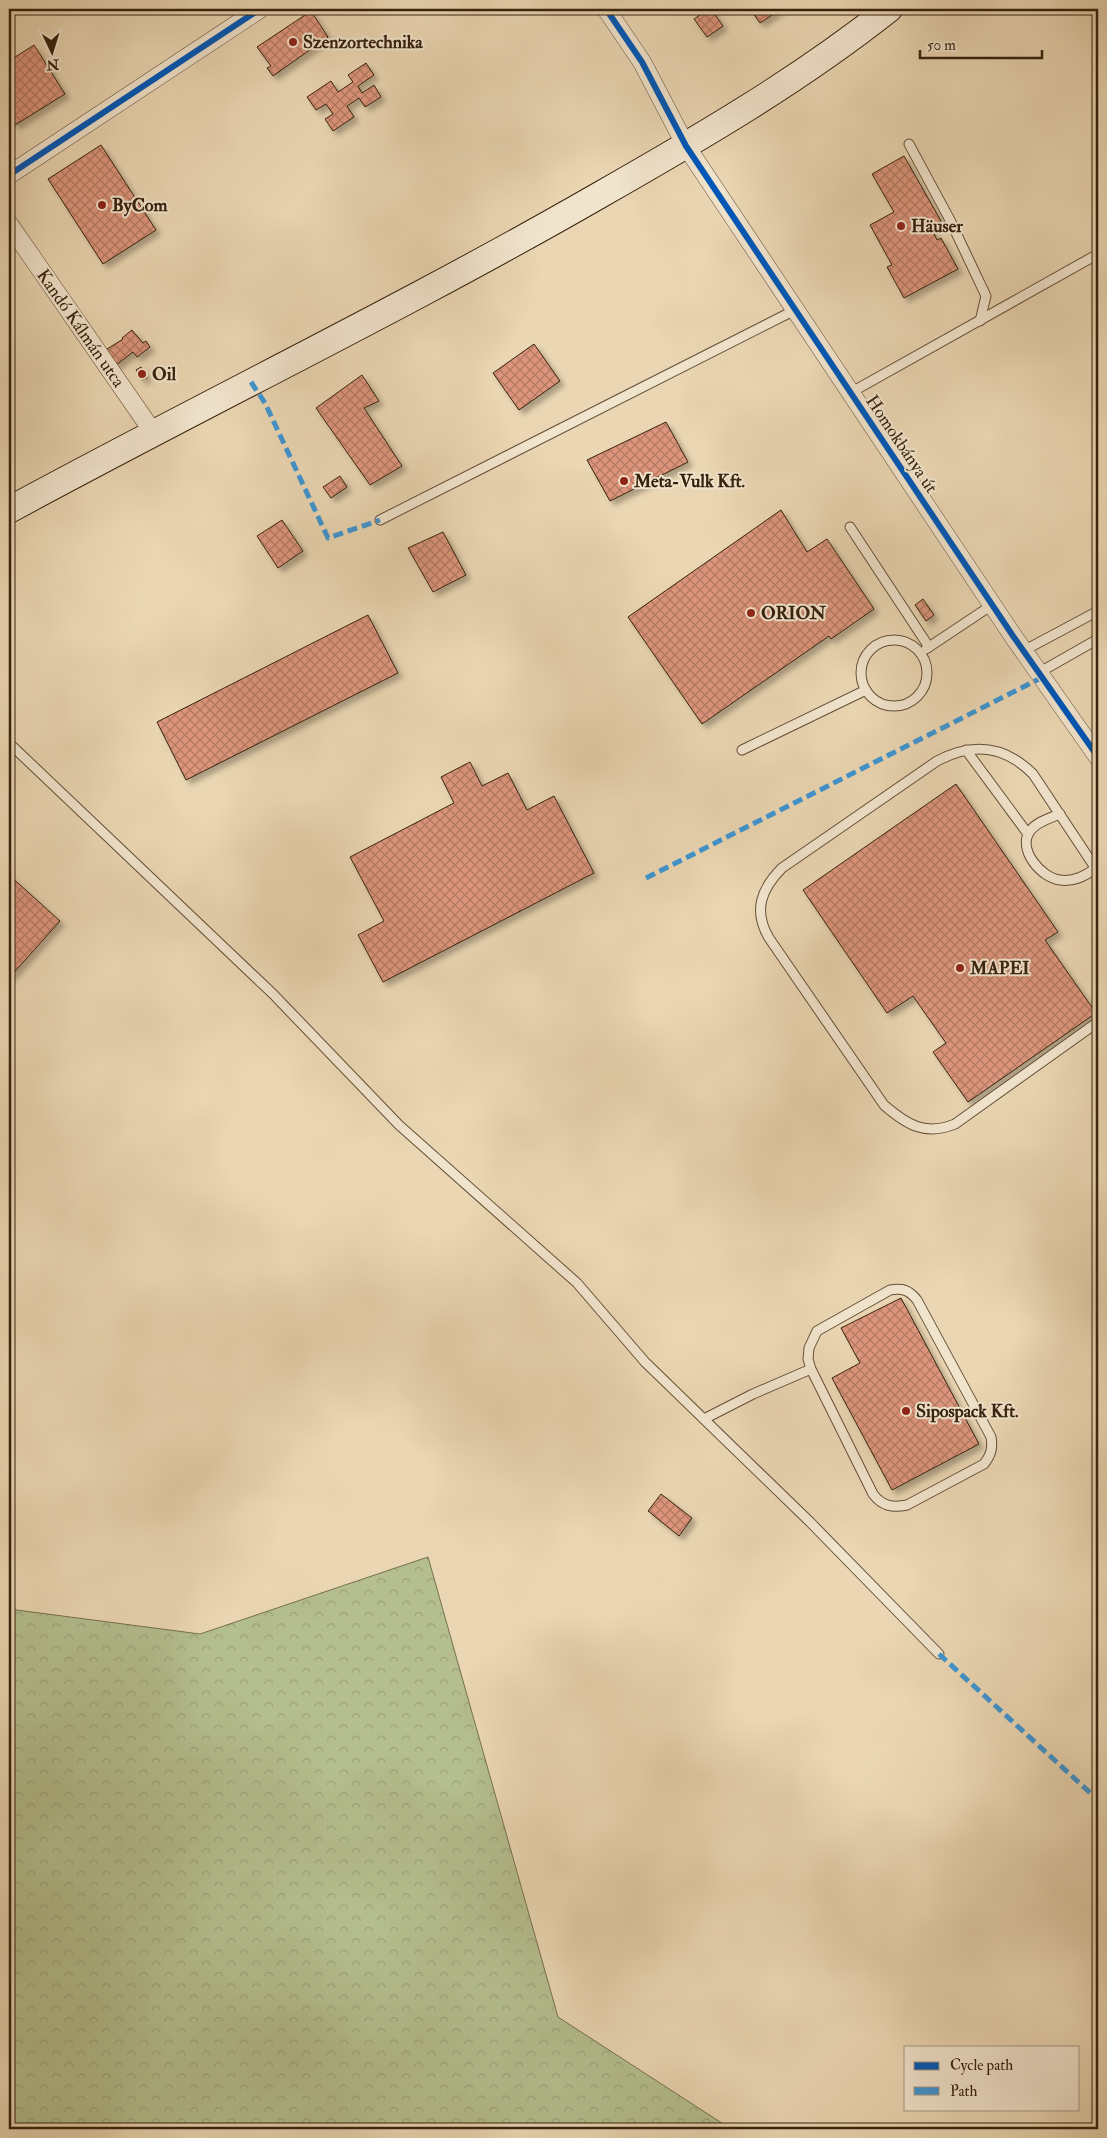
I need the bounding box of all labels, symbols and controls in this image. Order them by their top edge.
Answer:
north arrow [28,28,78,78]
scale bar [920,28,1042,60]
place label: Szenzortechnika [303,31,423,54]
marker: Szenzortechnika [287,36,299,48]
text: 50 m [927,36,956,55]
text: N [46,55,61,73]
place label: ByCom [112,194,168,217]
marker: ByCom [96,199,108,211]
place label: Häuser [911,215,963,238]
marker: Häuser [895,220,907,232]
street label: Kandó Kálmán utca [31,265,130,392]
place label: Oil [152,363,176,386]
marker: Oil [136,368,148,380]
street label: Homokbánya út [860,391,943,498]
place label: Meta-Vulk Kft. [633,470,746,493]
marker: Meta-Vulk Kft. [618,475,630,487]
place label: ORION [761,602,827,625]
marker: ORION [745,607,757,619]
place label: MAPEI [969,957,1030,980]
marker: MAPEI [954,962,966,974]
place label: Sipospack Kft. [916,1400,1019,1423]
marker: Sipospack Kft. [900,1405,912,1417]
legend [904,2046,1080,2110]
text: Cycle path [950,2056,1013,2076]
text: Path [950,2082,977,2101]

